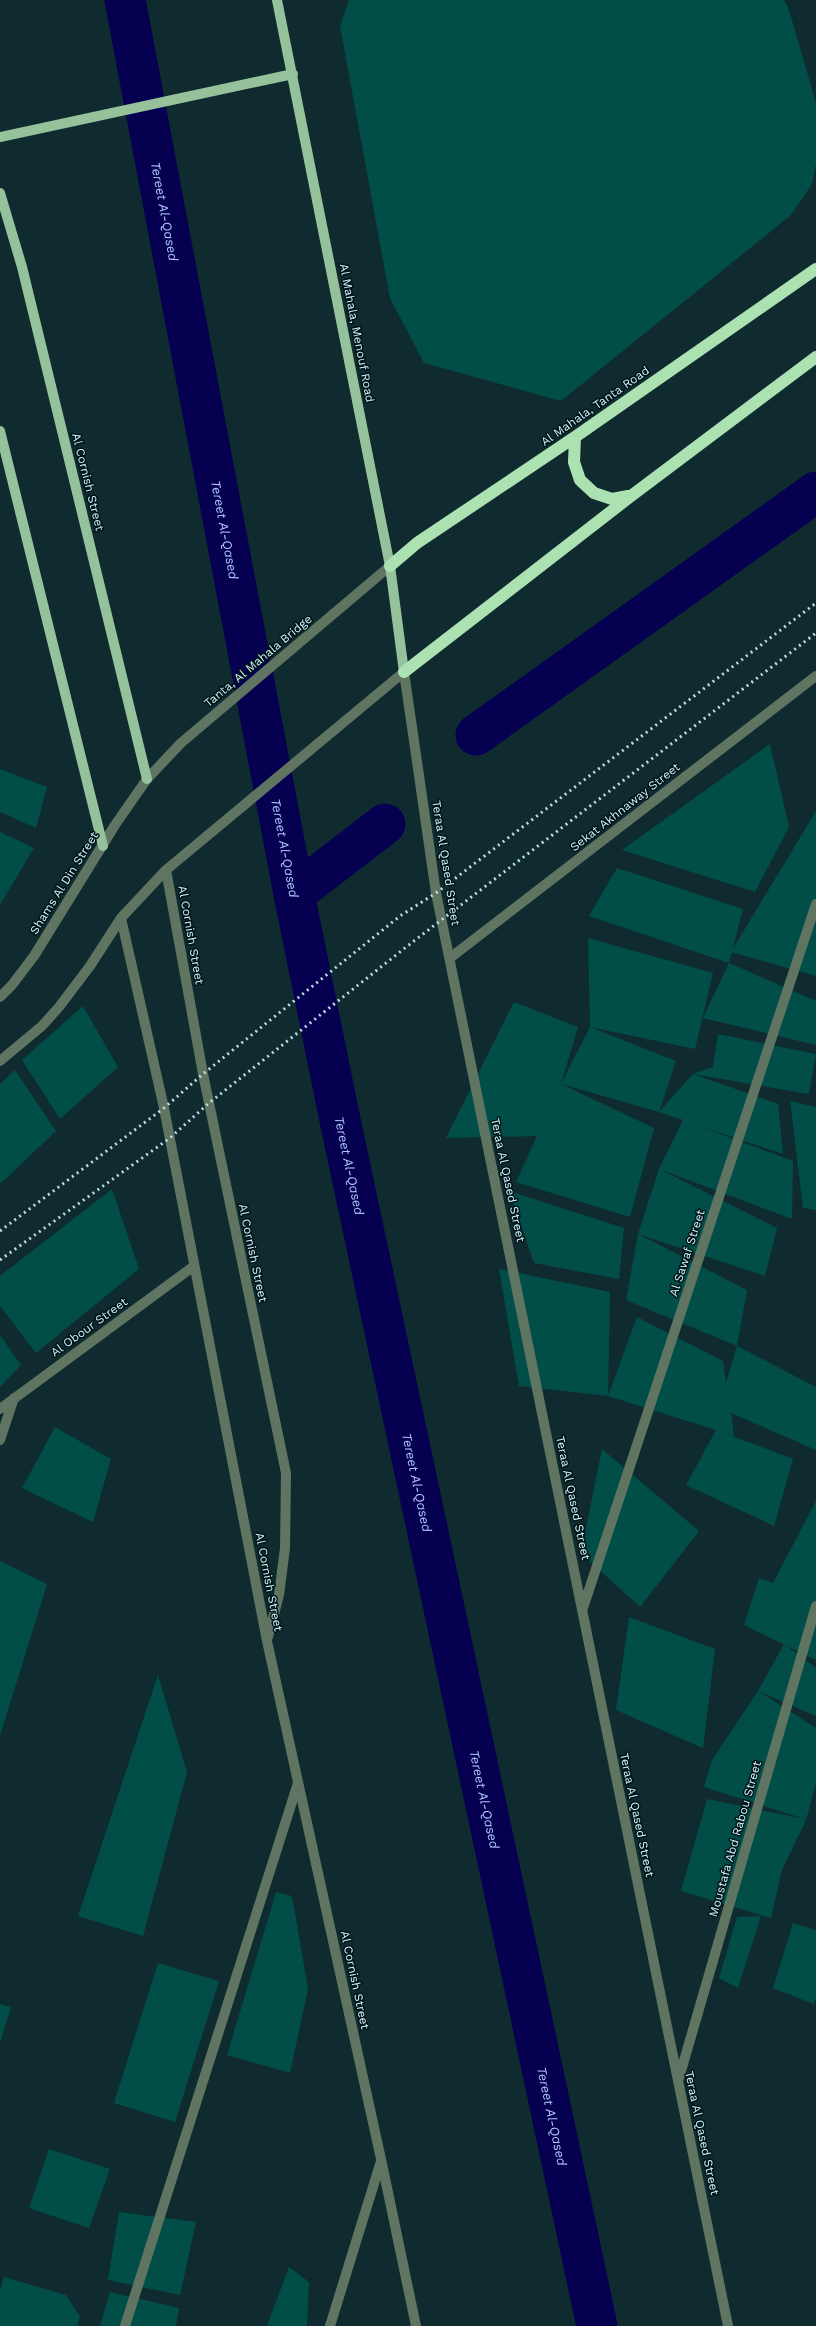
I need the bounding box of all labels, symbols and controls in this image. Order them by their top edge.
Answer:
water label: Tereet Al-Qased [148,161,182,263]
street label: Al Mahala, Menouf Road [337,262,377,404]
street label: Al Mahala, Tanta Road [538,363,652,449]
street label: Al Cornish Street [69,432,107,532]
water label: Tereet Al-Qased [208,479,242,581]
street label: Tanta, Al Mahala Bridge [201,612,315,710]
street label: Sekat Akhnaway Street [567,760,683,854]
water label: Tereet Al-Qased [269,797,302,900]
street label: Teraa Al Qased Street [429,799,463,927]
street label: Shams Al Din Street [27,829,101,937]
street label: Al Cornish Street [175,884,207,986]
water label: Tereet Al-Qased [332,1115,368,1217]
street label: Teraa Al Qased Street [488,1117,528,1243]
street label: Al Cornish Street [236,1203,270,1303]
street label: Al Sawaf Street [666,1208,708,1298]
street label: Al Obour Street [48,1295,130,1359]
water label: Tereet Al-Qased [399,1432,435,1534]
street label: Teraa Al Qased Street [553,1435,593,1561]
street label: Al Cornish Street [253,1531,285,1633]
water label: Tereet Al-Qased [467,1749,503,1851]
street label: Teraa Al Qased Street [617,1752,657,1878]
street label: Moustafa Abd Rabou Street [706,1759,764,1919]
street label: Al Cornish Street [338,1930,372,2030]
water label: Tereet Al-Qased [534,2066,570,2168]
street label: Teraa Al Qased Street [682,2070,722,2196]

